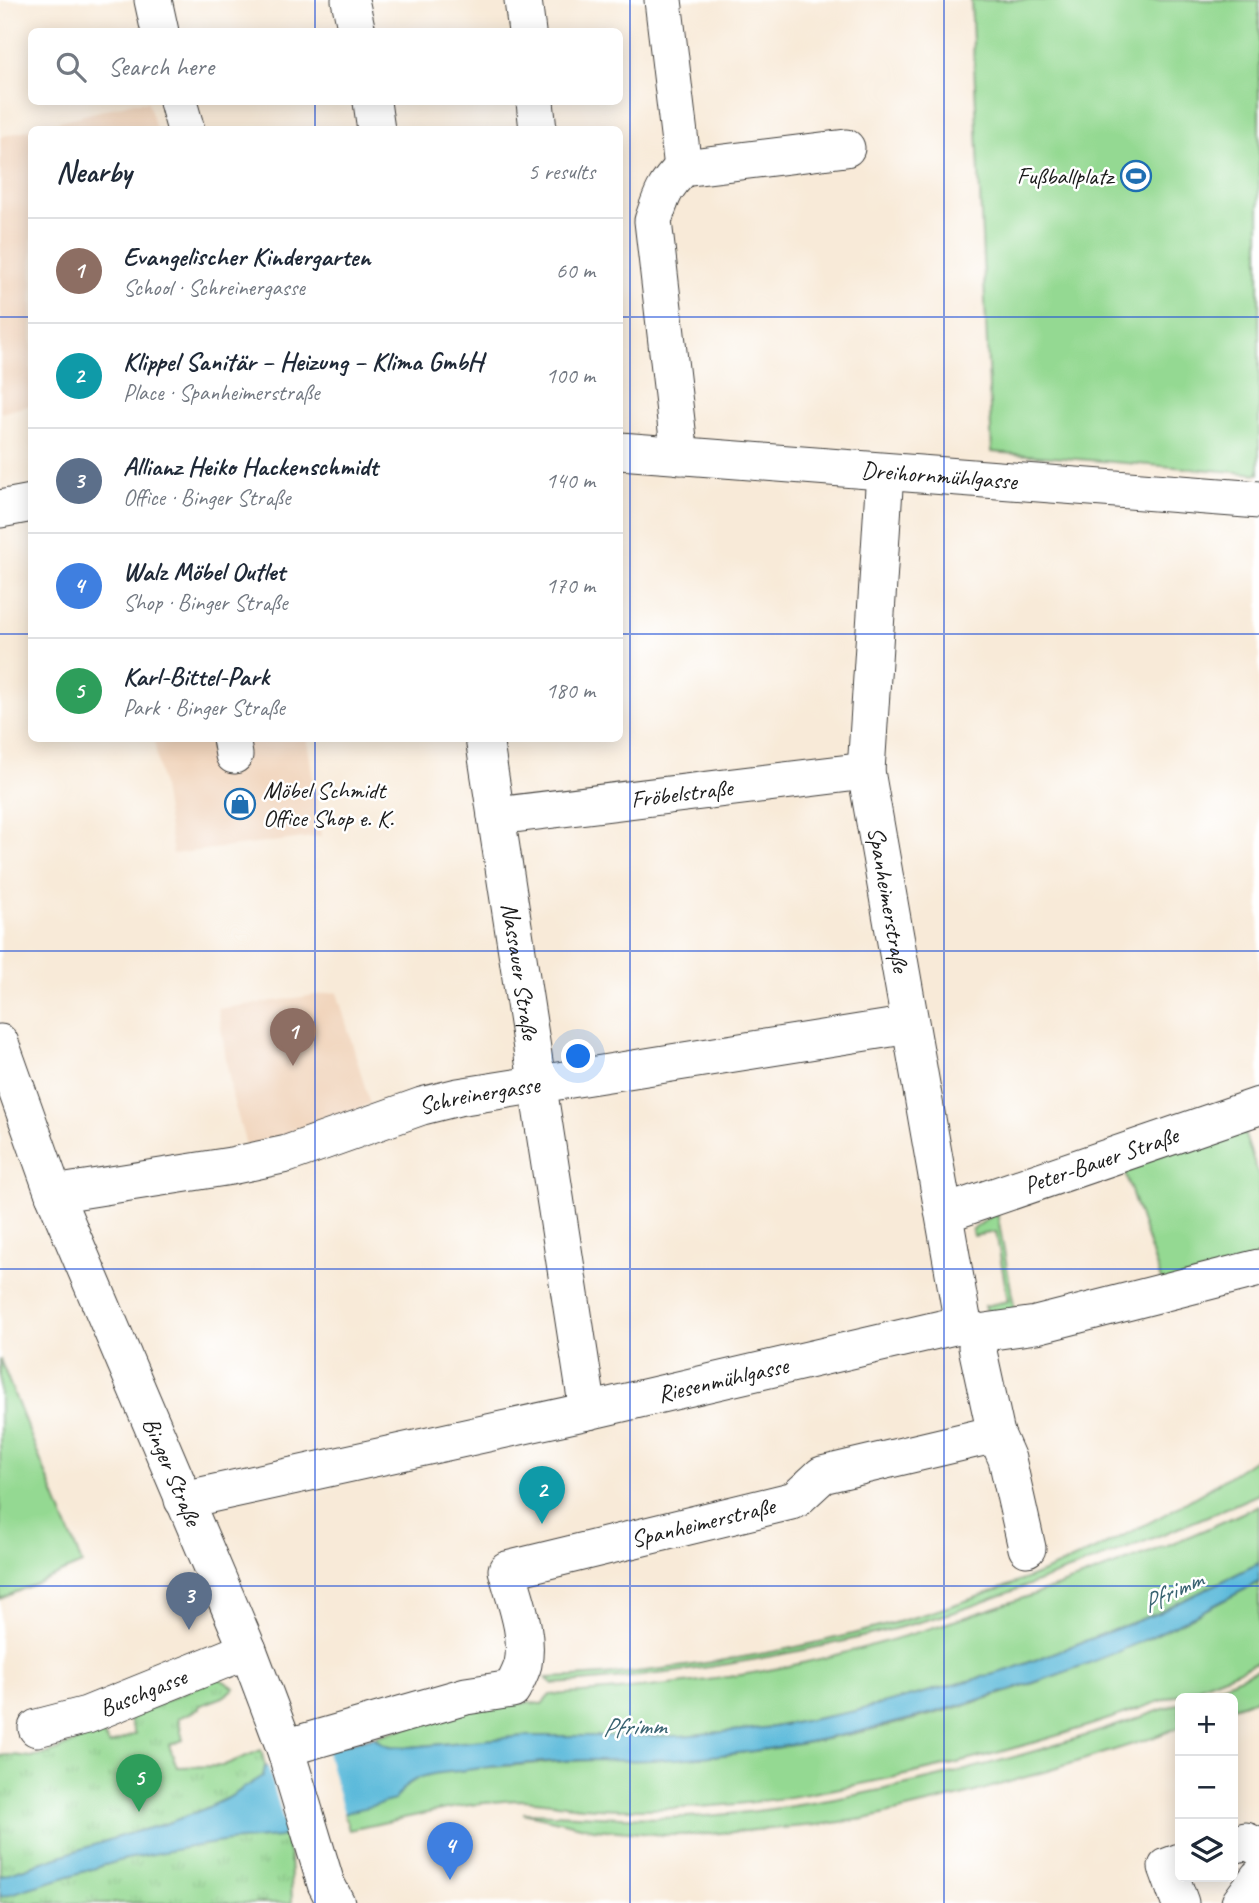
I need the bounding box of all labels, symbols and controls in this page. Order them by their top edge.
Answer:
search box [28,28,623,105]
icon: search [52,48,90,86]
text: Search here [108,50,214,83]
text: Nearby [56,153,132,191]
text: 5 results [528,157,595,186]
sports icon: Fußballplatz [1119,159,1153,193]
place label: Fußballplatz [1017,161,1115,191]
text: Evangelischer Kindergarten [123,240,370,273]
text: 1 [74,256,84,285]
text: 60 m [556,256,595,285]
text: School · Schreinergasse [123,273,305,302]
text: Klippel Sanitär – Heizung – Klima GmbH [123,345,482,378]
text: 2 [74,361,84,390]
text: 100 m [546,361,595,390]
text: Place · Spanheimerstraße [123,378,320,407]
text: Allianz Heiko Hackenschmidt [123,450,378,483]
street label: Dreihornmühlgasse [860,455,1020,496]
text: 3 [74,466,84,495]
text: 140 m [546,466,595,495]
text: Office · Binger Straße [123,483,290,512]
text: Walz Möbel Outlet [123,555,285,588]
text: 4 [74,571,84,600]
text: 170 m [546,571,595,600]
text: Shop · Binger Straße [123,588,287,617]
text: Karl-Bittel-Park [123,660,269,693]
text: 5 [74,676,84,705]
text: 180 m [546,676,595,705]
text: Park · Binger Straße [123,693,285,722]
street label: Fröbelstraße [629,772,736,814]
place label: Möbel Schmidt Office Shop e. K. [263,775,394,833]
shop icon: Möbel Schmidt Office Shop e. K. [223,787,257,821]
street label: Spanheimerstraße [861,824,916,977]
street label: Nassauer Straße [495,901,546,1044]
pin: 1 [270,1008,316,1066]
your location [561,1039,595,1073]
street label: Schreinergasse [416,1069,544,1121]
street label: Peter-Bauer Straße [1020,1119,1184,1200]
street label: Riesenmühlgasse [655,1350,793,1409]
street label: Binger Straße [136,1413,209,1532]
pin: 2 [519,1466,565,1524]
street label: Spanheimerstraße [628,1490,780,1554]
water label: Pfrimm [1137,1562,1210,1620]
pin: 3 [166,1572,212,1630]
street label: Buschgasse [95,1661,193,1723]
map controls [1175,1693,1238,1882]
button: + [1175,1693,1238,1756]
water label: Pfrimm [602,1709,669,1744]
pin: 5 [116,1754,162,1812]
button: − [1175,1756,1238,1819]
button: layers [1175,1819,1238,1882]
pin: 4 [427,1822,473,1880]

